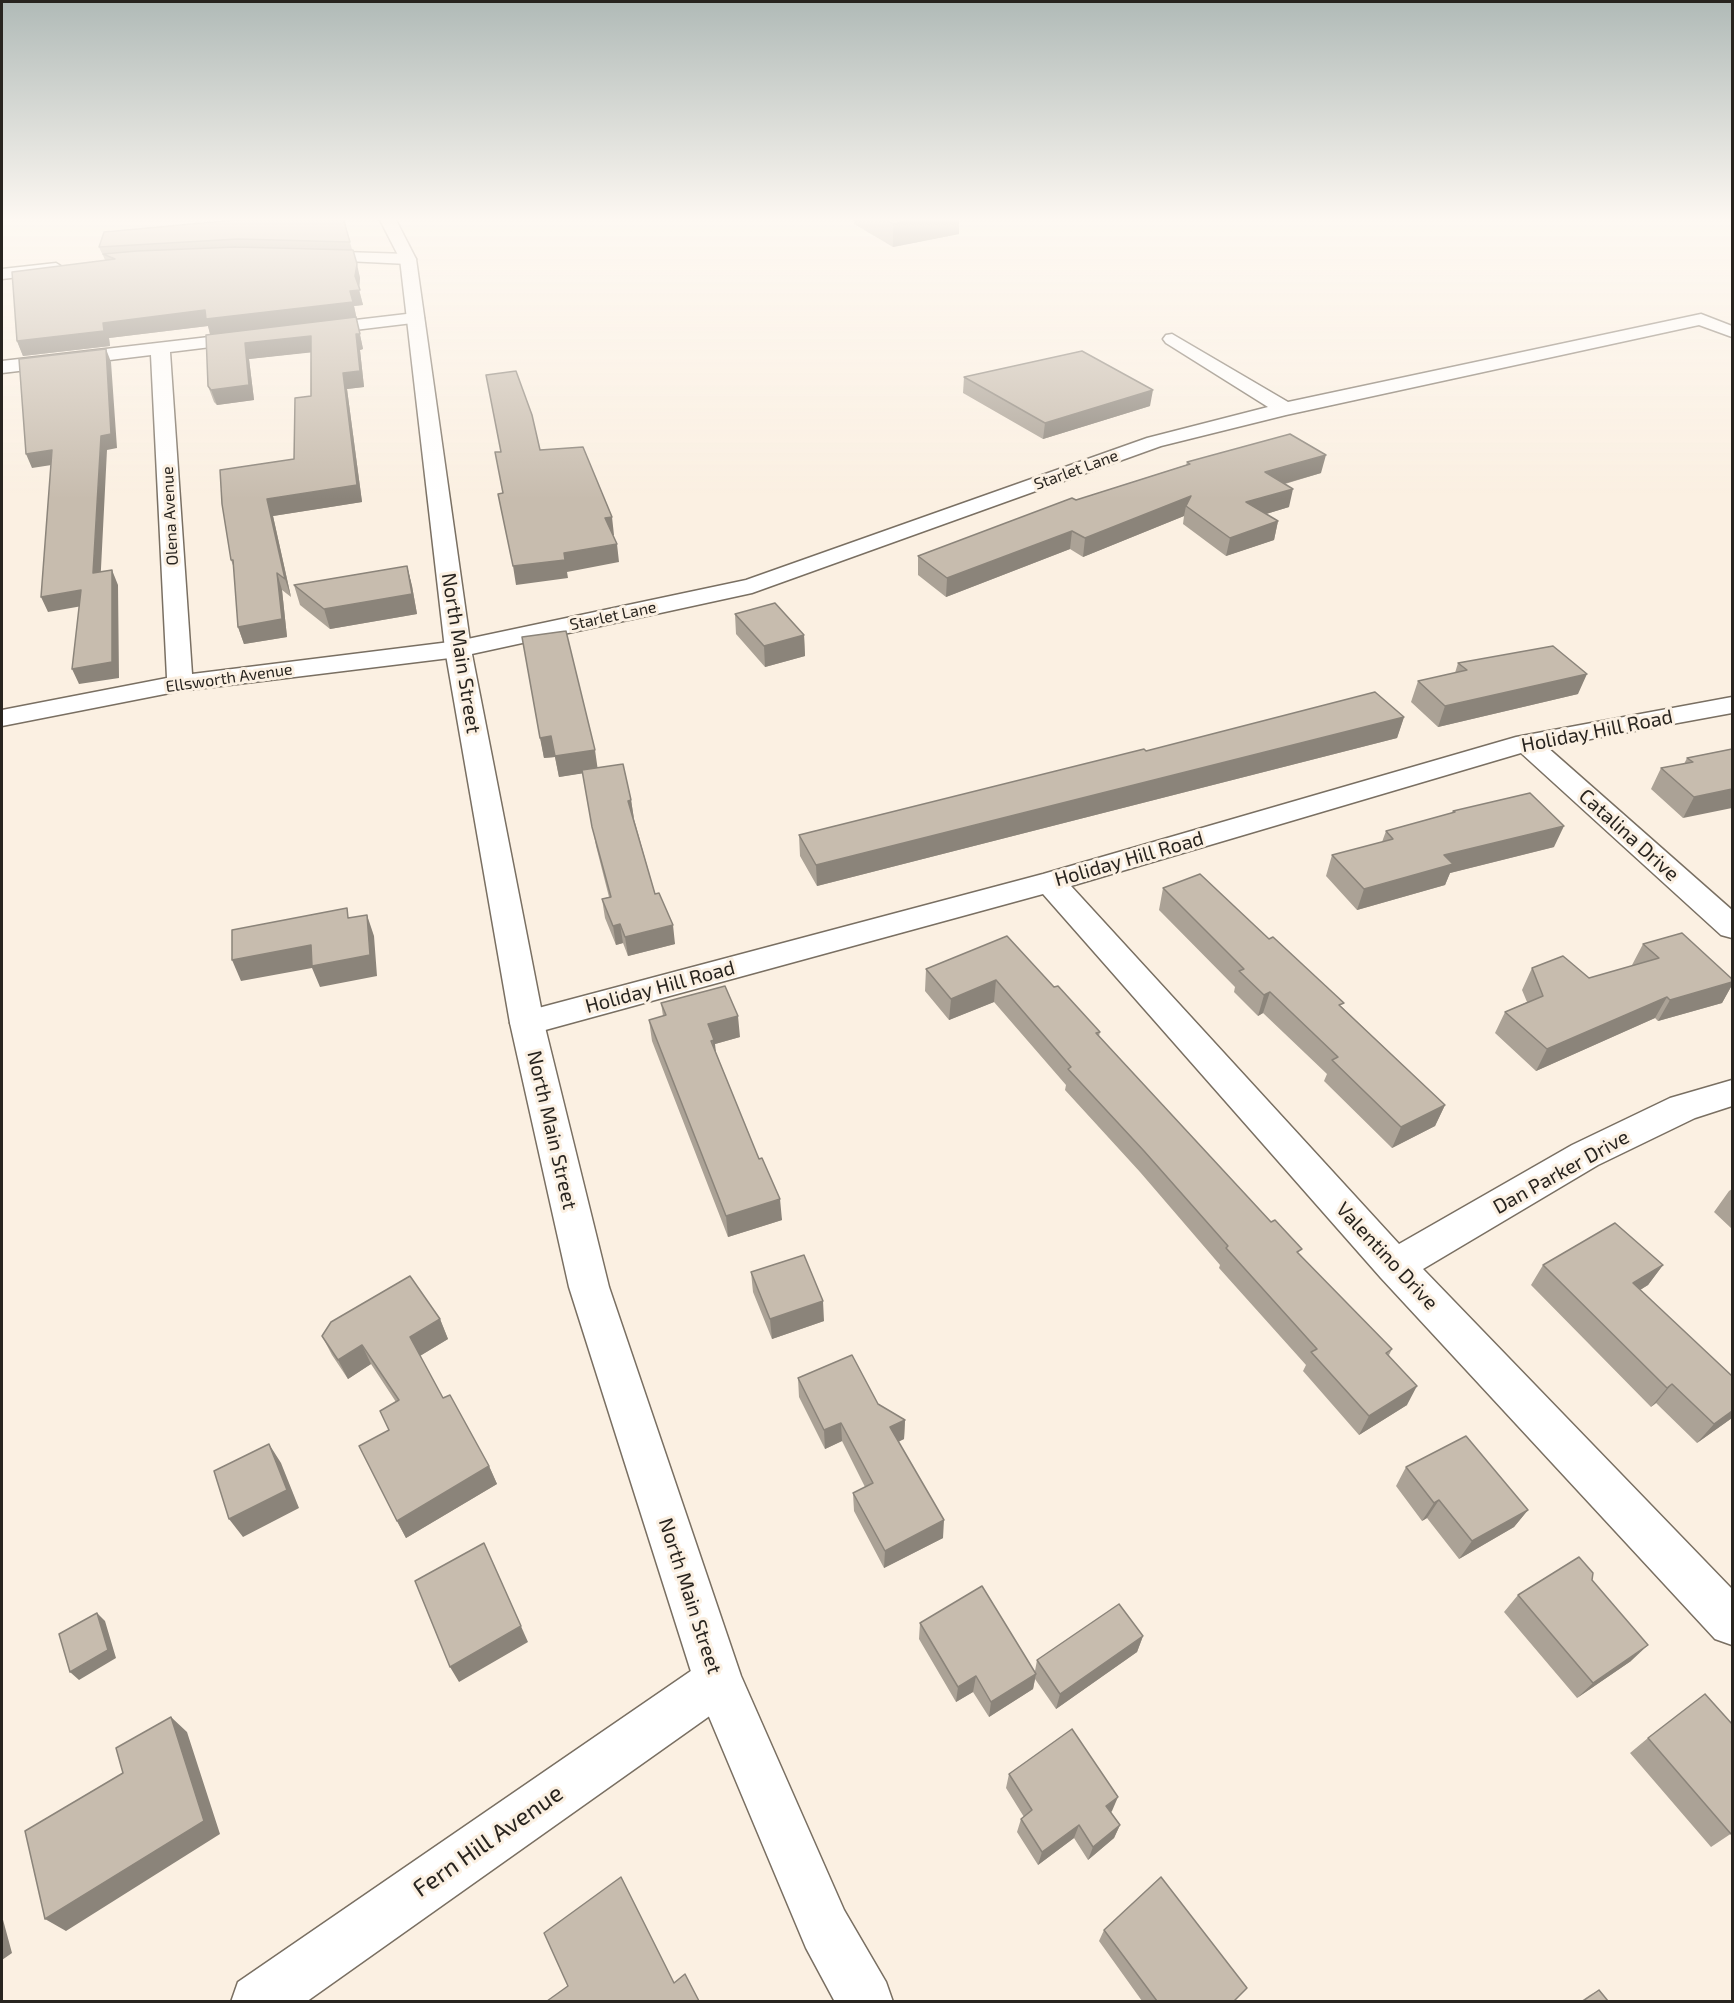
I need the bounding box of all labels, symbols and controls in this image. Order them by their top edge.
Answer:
street label: Starlet Lane [1031,446,1121,494]
street label: Olena Avenue [158,466,182,566]
street label: North Main Street [436,571,486,735]
street label: Starlet Lane [568,597,658,635]
street label: Ellsworth Avenue [164,660,294,696]
street label: Holiday Hill Road [1519,705,1675,757]
street label: Catalina Drive [1574,784,1684,886]
street label: Holiday Hill Road [1052,826,1206,892]
street label: Holiday Hill Road [583,956,737,1018]
street label: North Main Street [522,1048,582,1212]
street label: Dan Parker Drive [1489,1125,1633,1219]
street label: Valentino Drive [1331,1197,1443,1315]
street label: North Main Street [654,1515,726,1677]
street label: Fern Hill Avenue [408,1779,568,1903]

